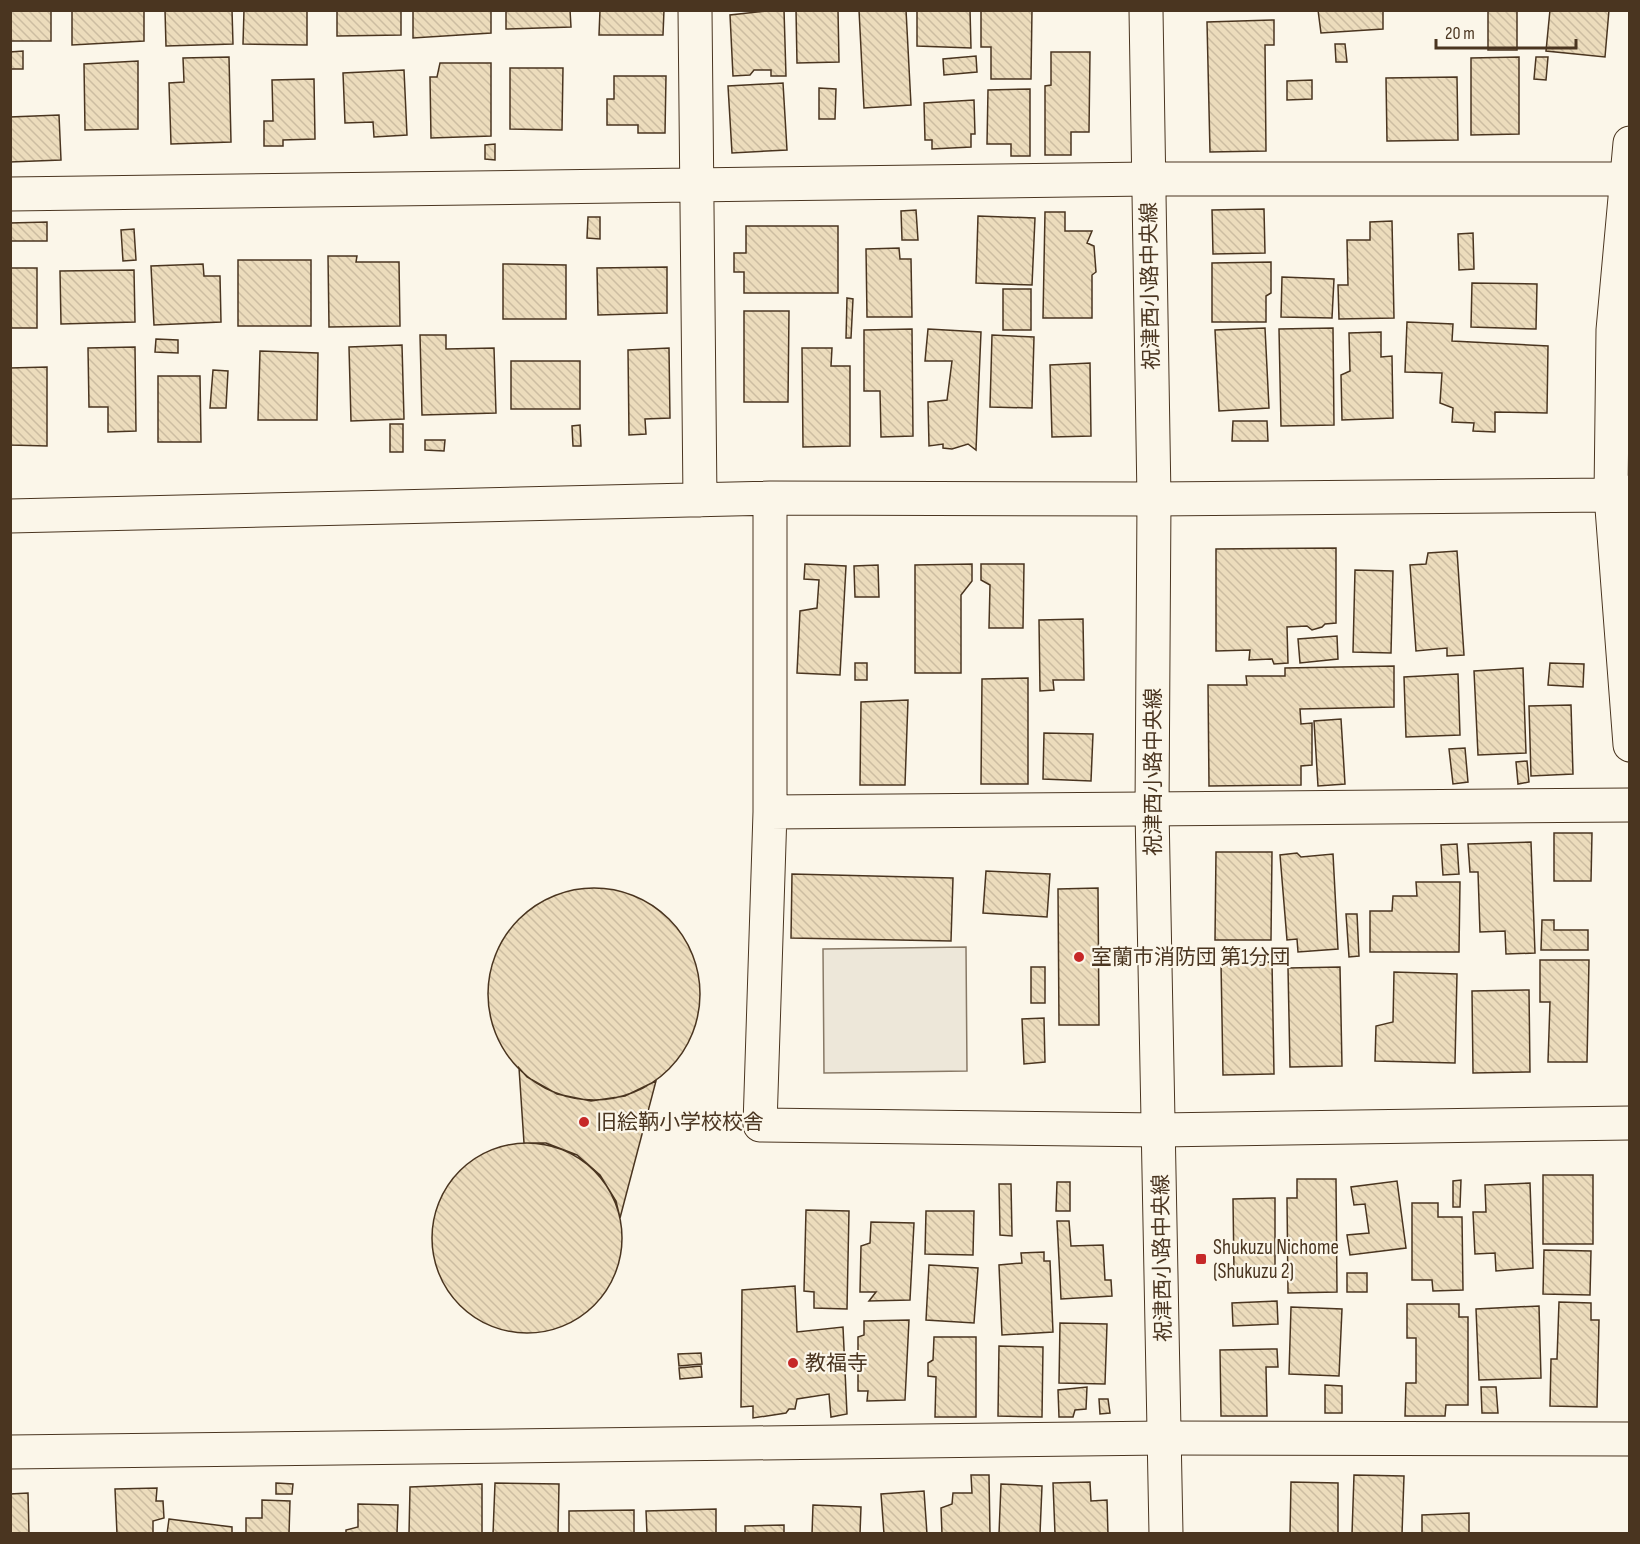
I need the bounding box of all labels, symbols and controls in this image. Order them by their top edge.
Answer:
scale bar [1436,12,1576,50]
text: 20 m [1445,23,1475,44]
street label: 祝津西小路中央線 [1137,202,1164,370]
street label: 祝津西小路中央線 [1141,688,1166,856]
place label: 室蘭市消防団 第1分団 [1091,945,1291,970]
marker: 室蘭市消防団 第1分団 [1072,950,1086,964]
place label: 旧絵鞆小学校校舎 [596,1110,764,1135]
marker: 旧絵鞆小学校校舎 [577,1115,591,1129]
street label: 祝津西小路中央線 [1149,1174,1176,1342]
place label: Shukuzu Nichome (Shukuzu 2) [1213,1235,1339,1284]
marker: Shukuzu Nichome (Shukuzu 2) [1194,1252,1208,1266]
place label: 教福寺 [805,1351,868,1376]
marker: 教福寺 [786,1356,800,1370]

